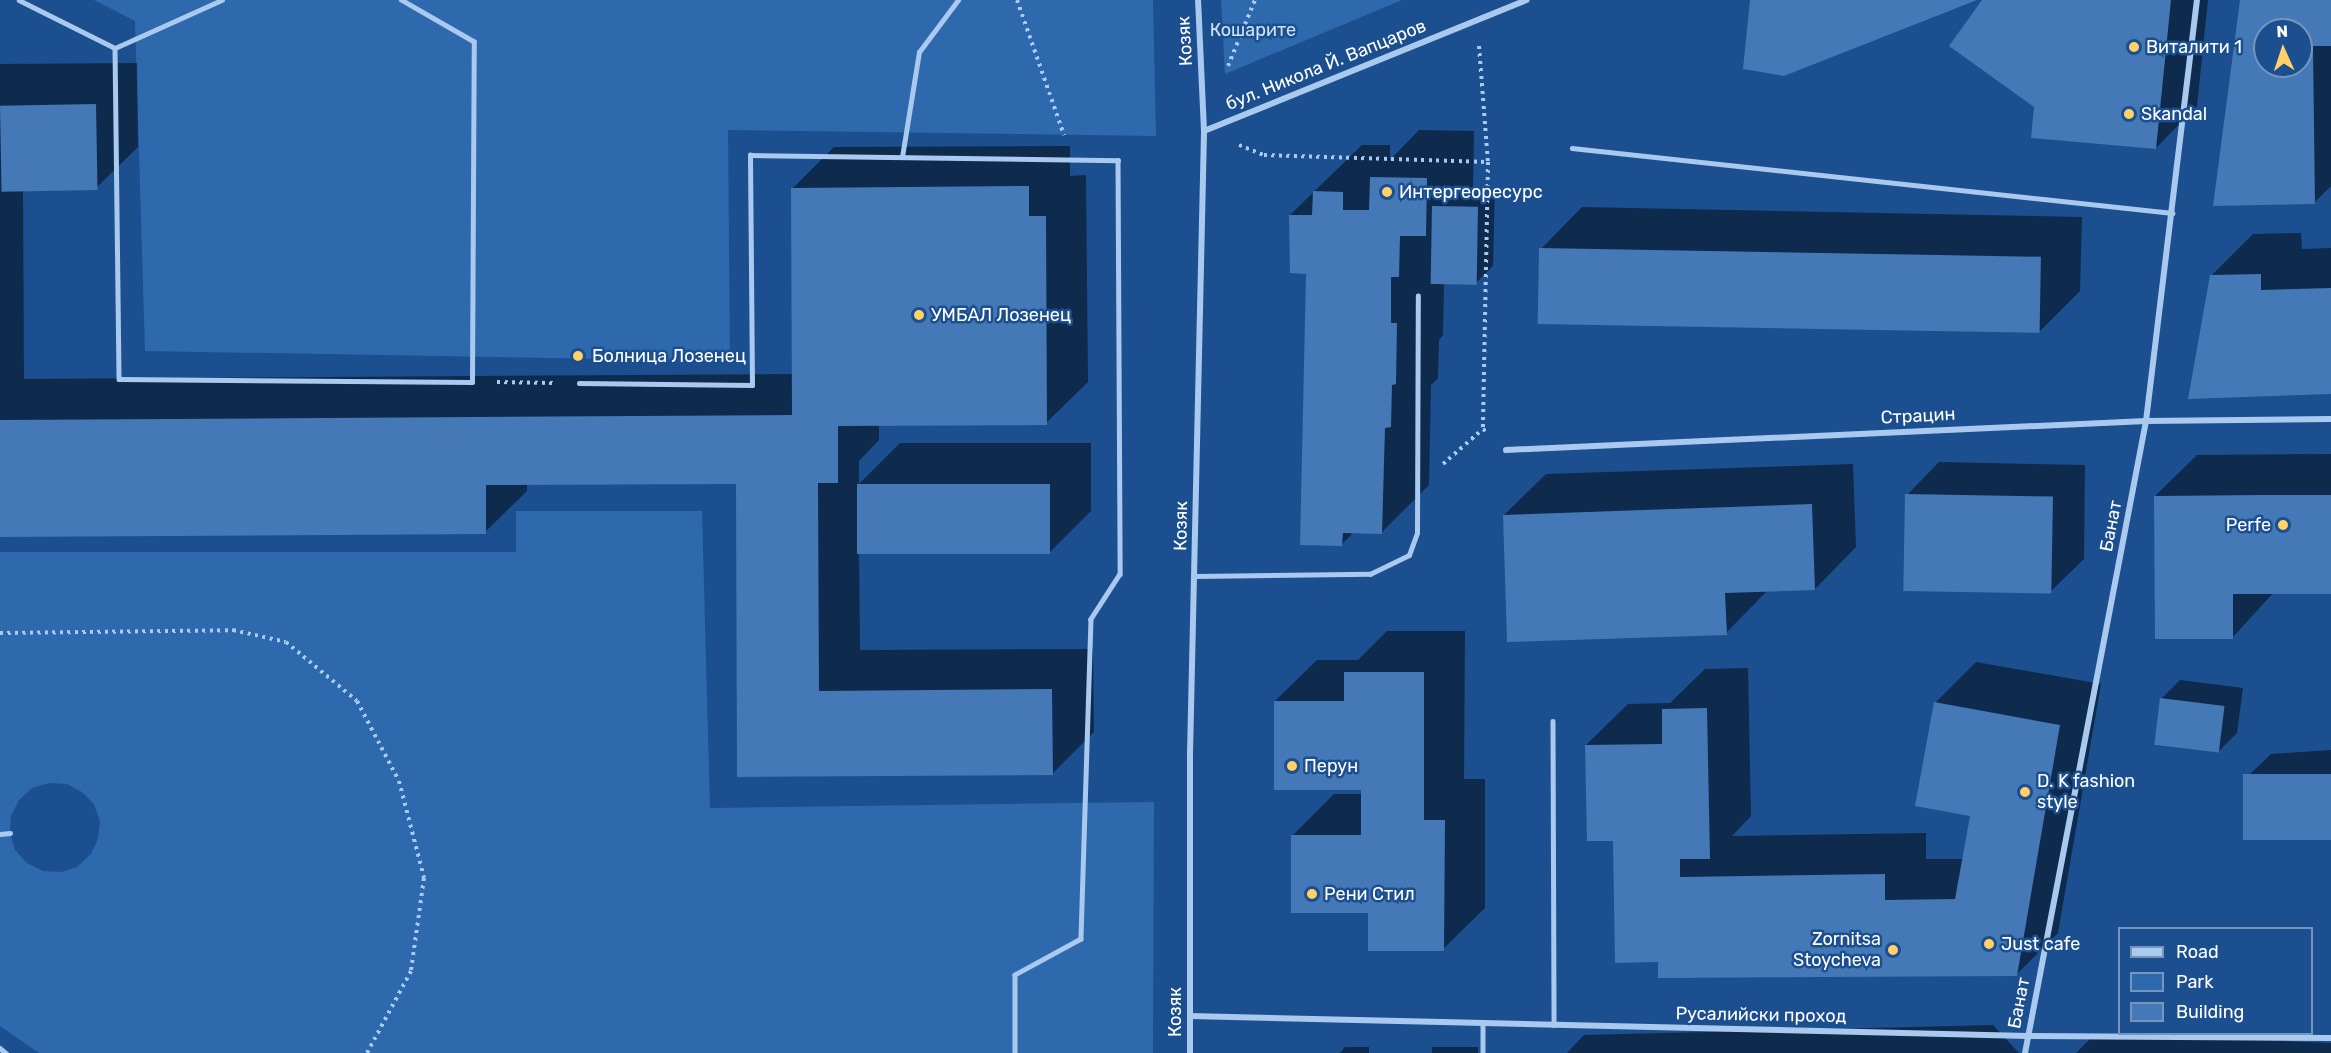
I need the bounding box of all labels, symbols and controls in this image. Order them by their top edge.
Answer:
street label: Козяк [1173,15,1197,67]
street label: бул. Никола Й. Вапцаров [1223,15,1429,115]
north arrow [2253,18,2313,78]
park label: Кошарите [1210,19,1296,41]
text: N [2276,22,2288,41]
place label: Виталити 1 [2146,36,2242,58]
marker: Виталити 1 [2127,40,2141,54]
place label: Skandal [2141,103,2207,125]
marker: Skandal [2122,107,2136,121]
place label: Интергеоресурс [1399,181,1543,203]
marker: Интергеоресурс [1380,185,1394,199]
place label: УМБАЛ Лозенец [931,304,1071,326]
marker: УМБАЛ Лозенец [912,308,926,322]
place label: Болница Лозенец [592,345,746,367]
marker: Болница Лозенец [569,347,587,365]
street label: Страцин [1880,403,1956,429]
street label: Банат [2095,499,2127,553]
street label: Козяк [1170,501,1192,551]
place label: Perfe [2226,514,2271,536]
marker: Perfe [2276,518,2290,532]
place label: Перун [1304,755,1358,777]
marker: Перун [1285,759,1299,773]
place label: D. K fashion style [2037,771,2136,814]
marker: D. K fashion style [2018,785,2032,799]
place label: Рени Стил [1324,883,1415,905]
marker: Рени Стил [1305,887,1319,901]
legend [2118,927,2313,1035]
place label: Zornitsa Stoycheva [1793,929,1881,972]
place label: Just cafe [2001,933,2080,955]
marker: Just cafe [1982,937,1996,951]
text: Road [2176,941,2219,963]
marker: Zornitsa Stoycheva [1886,943,1900,957]
text: Park [2176,971,2213,993]
street label: Банат [2003,976,2035,1030]
street label: Козяк [1164,987,1186,1037]
text: Building [2176,1001,2244,1023]
street label: Русалийски проход [1675,1003,1847,1027]

